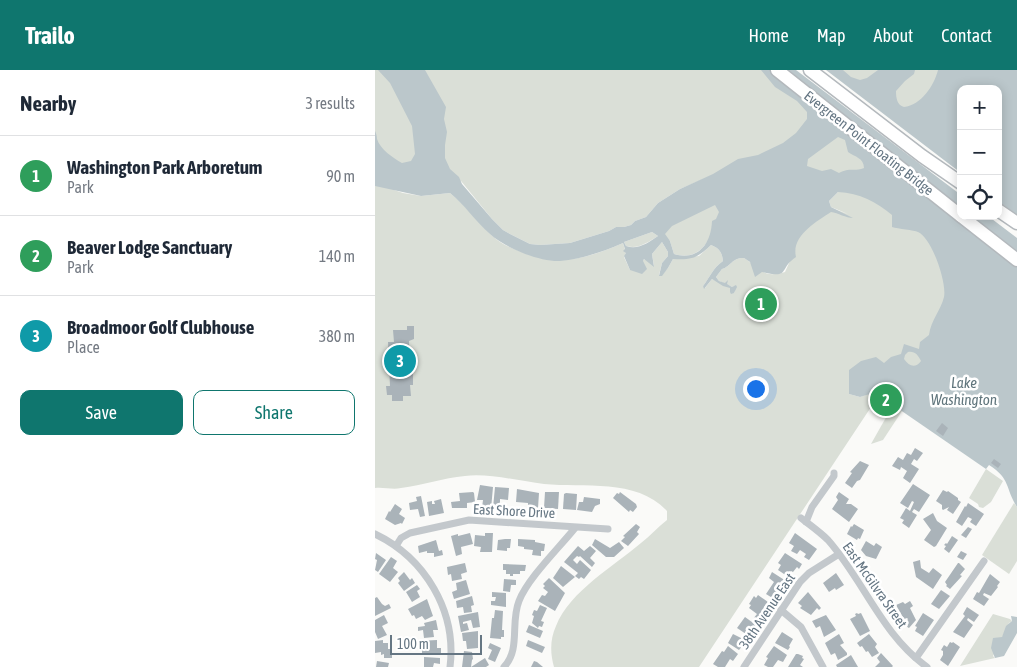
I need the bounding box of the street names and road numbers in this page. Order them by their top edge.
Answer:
street label: Evergreen Point Floating Bridge [801,88,937,198]
street label: East Shore Drive [473,501,555,521]
street label: East McGilvra Street [840,539,910,631]
street label: 38th Avenue East [736,570,798,652]

